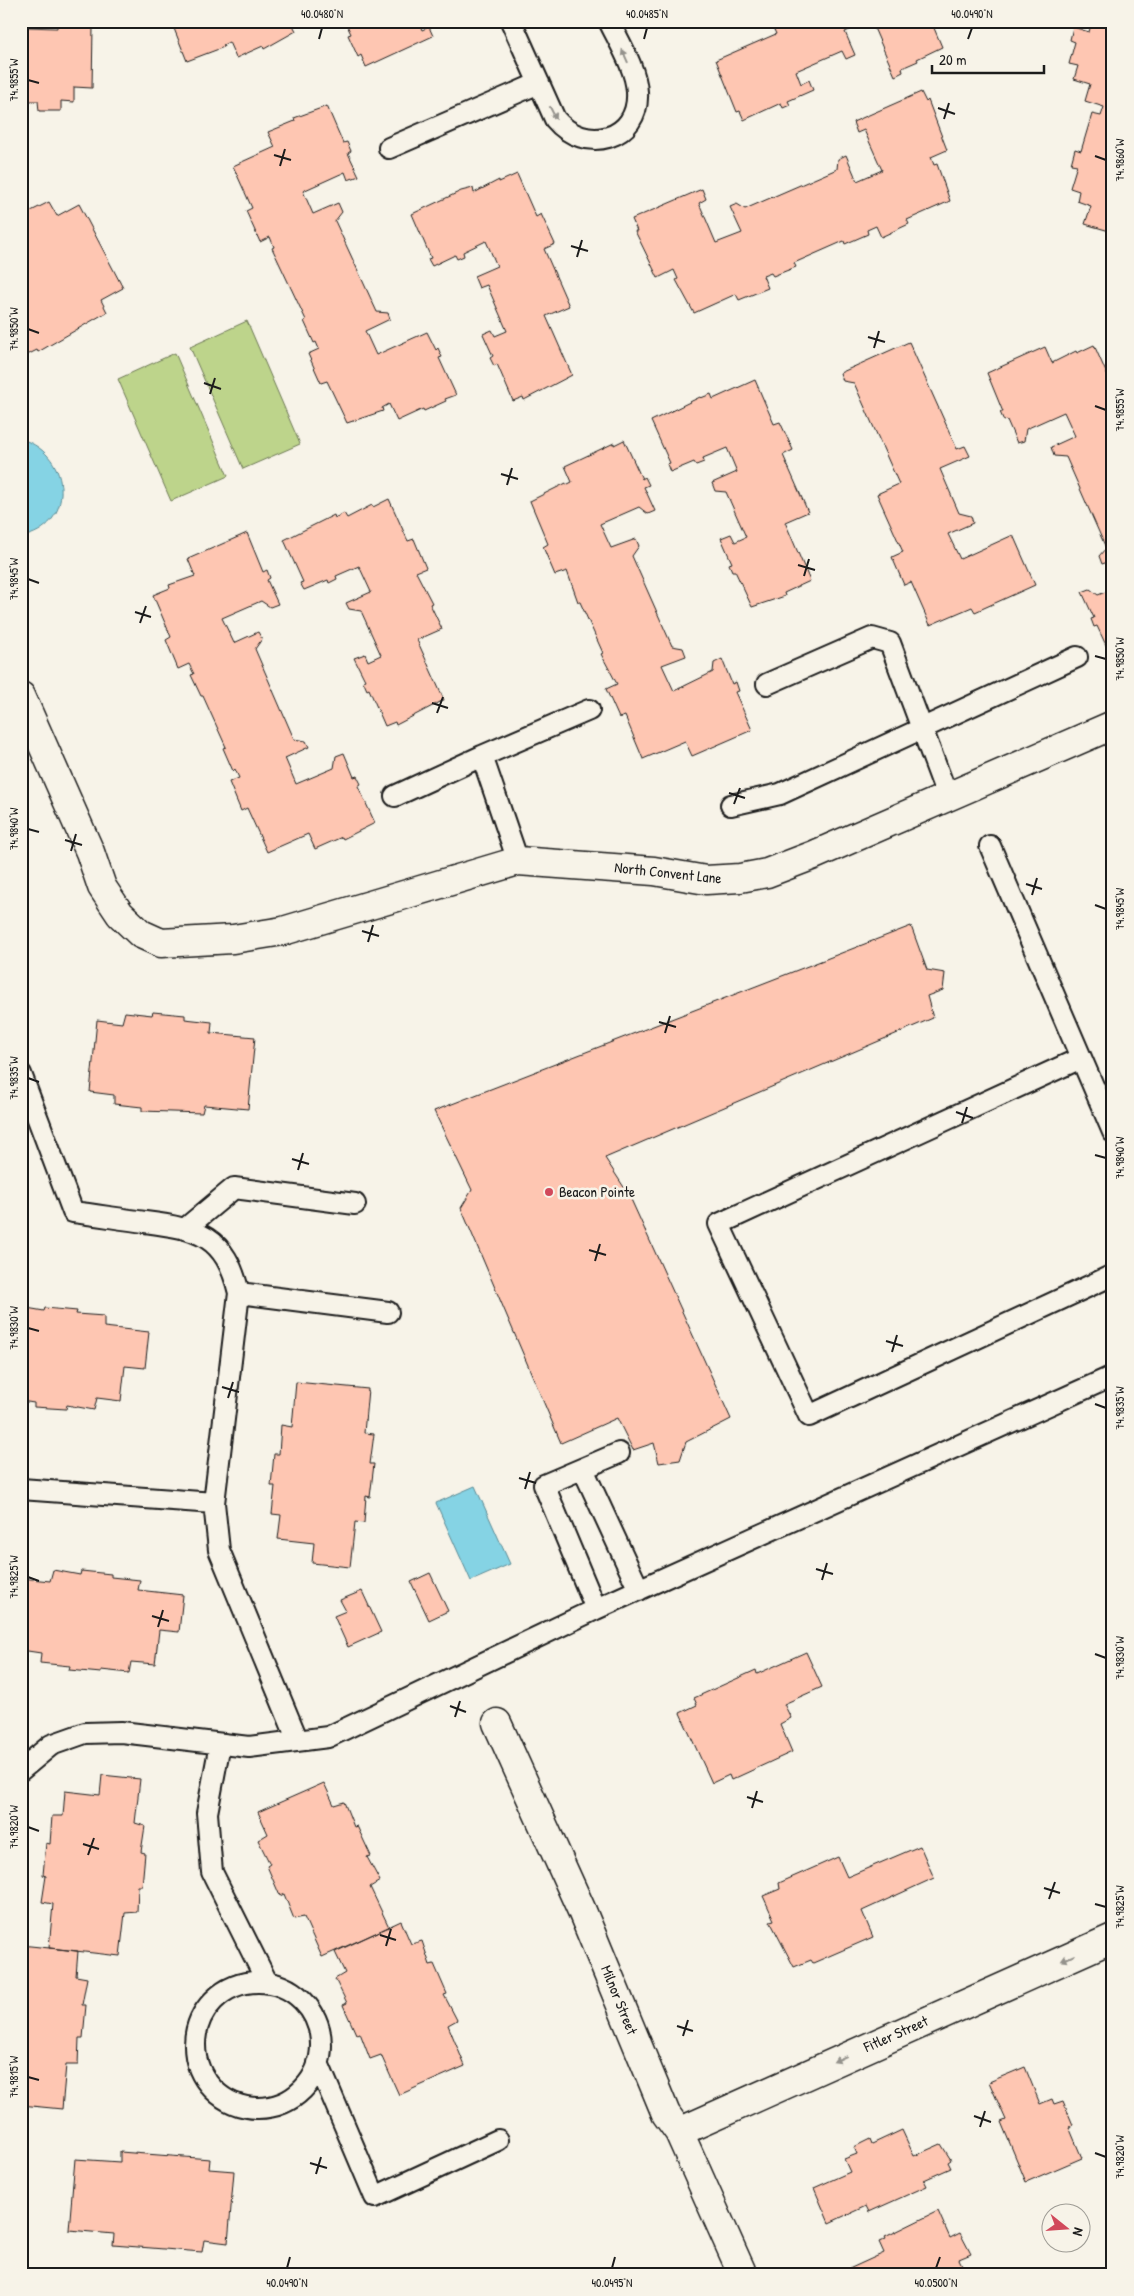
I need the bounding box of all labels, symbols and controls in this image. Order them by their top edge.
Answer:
text: 40.0480°N [301,5,343,22]
text: 40.0485°N [626,5,668,22]
text: 40.0490°N [951,5,993,22]
scale bar [932,42,1044,74]
one-way arrow [621,49,629,63]
text: 20 m [939,49,966,70]
text: 74.9855°W [5,58,22,101]
one-way arrow [549,106,557,121]
text: 74.9860°W [1111,138,1128,181]
text: 74.9850°W [5,307,22,351]
text: 74.9855°W [1111,388,1128,431]
text: 74.9845°W [5,557,22,600]
text: 74.9850°W [1111,637,1128,681]
text: 74.9840°W [5,807,22,850]
street label: North Convent Lane [614,856,723,889]
text: 74.9845°W [1111,887,1128,930]
text: 74.9835°W [5,1056,22,1100]
text: 74.9840°W [1111,1136,1128,1179]
place label: Beacon Pointe [559,1181,635,1202]
marker: Beacon Pointe [543,1186,555,1198]
text: 74.9830°W [5,1306,22,1350]
text: 74.9835°W [1111,1386,1128,1430]
text: 74.9825°W [5,1555,22,1599]
text: 74.9830°W [1111,1636,1128,1680]
text: 74.9820°W [5,1805,22,1849]
text: 74.9825°W [1111,1885,1128,1929]
one-way arrow [1061,1954,1075,1962]
street label: Milnor Street [596,1962,643,2038]
street label: Fitler Street [859,2010,932,2057]
text: 74.9815°W [5,2055,22,2098]
one-way arrow [833,2056,847,2064]
text: 74.9820°W [1111,2135,1128,2179]
north arrow [1042,2204,1092,2254]
text: N [1069,2226,1089,2239]
text: 40.0490°N [266,2274,308,2291]
text: 40.0495°N [592,2274,632,2291]
text: 40.0500°N [915,2274,957,2291]

